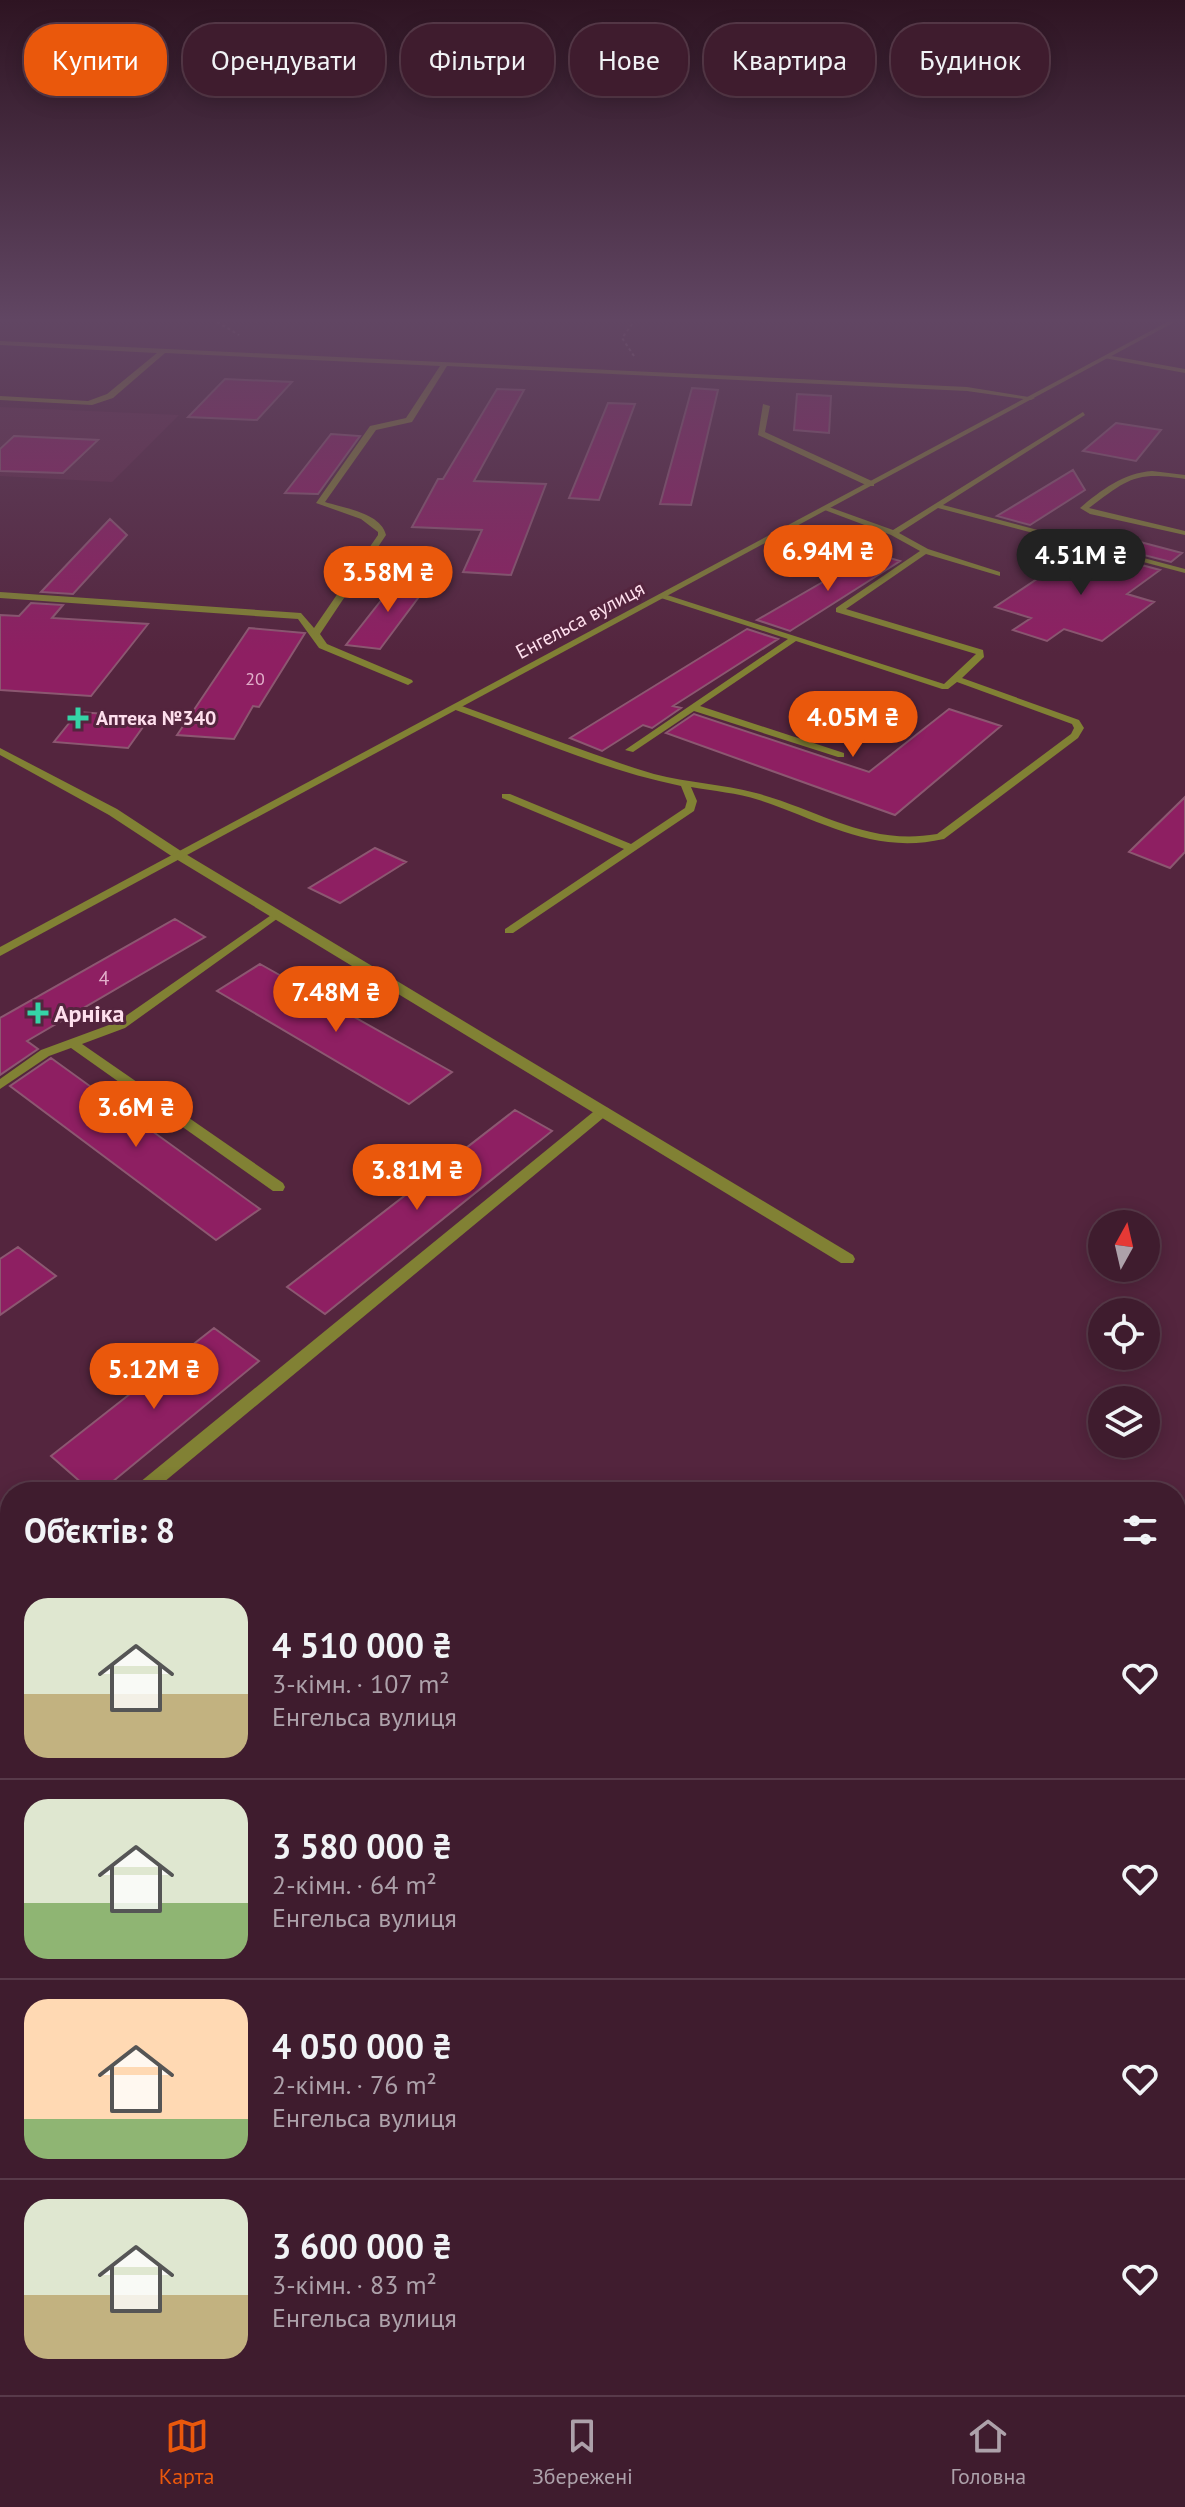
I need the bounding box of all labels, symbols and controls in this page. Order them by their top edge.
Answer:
chip: Купити [24,24,167,96]
chip: Орендувати [183,24,385,96]
chip: Фільтри [401,24,554,96]
chip: Нове [570,24,688,96]
chip: Квартира [704,24,875,96]
chip: Будинок [891,24,1049,96]
pin: 6.94M ₴ [754,525,902,593]
pin: 4.51M ₴ [1007,529,1155,597]
text: 6.94M ₴ [782,534,874,567]
text: 4.51M ₴ [1035,538,1127,571]
pin: 3.58M ₴ [314,546,462,614]
text: 3.58M ₴ [342,555,434,588]
street label: Енгельса вулиця [511,575,649,665]
house number: 20 [245,667,265,690]
pin: 4.05M ₴ [779,691,927,759]
text: 4.05M ₴ [807,700,899,733]
place label: Аптека №340 [96,705,216,731]
marker: Аптека №340 [67,707,89,729]
house number: 4 [99,965,110,991]
pin: 7.48M ₴ [262,966,410,1034]
text: 7.48M ₴ [291,975,381,1008]
place label: Арніка [54,998,124,1029]
marker: Арніка [29,1004,47,1022]
pin: 3.6M ₴ [71,1081,201,1149]
text: 3.6M ₴ [97,1090,175,1123]
pin: 3.81M ₴ [343,1144,491,1212]
text: 3.81M ₴ [371,1153,463,1186]
north arrow [1088,1210,1160,1282]
map controls [1088,1210,1160,1458]
button: locate [1088,1298,1160,1370]
pin: 5.12M ₴ [80,1343,228,1411]
text: 5.12M ₴ [108,1352,200,1385]
button: layers [1088,1386,1160,1458]
text: Об’єктів: 8 [24,1508,175,1552]
icon: filters [1118,1508,1162,1552]
text: 4 510 000 ₴ [272,1623,452,1667]
icon: home [88,1630,184,1726]
icon: heart [1118,1656,1162,1700]
text: 3-кімн. · 107 m² [272,1667,450,1700]
text: Енгельса вулиця [272,1700,457,1733]
text: 3 580 000 ₴ [272,1824,452,1868]
icon: home [88,1831,184,1927]
icon: heart [1118,1857,1162,1901]
text: 2-кімн. · 64 m² [272,1868,437,1901]
text: Енгельса вулиця [272,1901,457,1934]
text: 4 050 000 ₴ [272,2024,452,2068]
icon: home [88,2031,184,2127]
icon: heart [1118,2057,1162,2101]
text: 2-кімн. · 76 m² [272,2068,437,2101]
text: Енгельса вулиця [272,2101,457,2134]
text: 3 600 000 ₴ [272,2224,452,2268]
icon: home [88,2231,184,2327]
icon: heart [1118,2257,1162,2301]
text: 3-кімн. · 83 m² [272,2268,437,2301]
text: Енгельса вулиця [272,2301,457,2334]
tab: Карта [159,2414,214,2490]
tab: Збережені [532,2414,633,2490]
tab: Головна [951,2414,1026,2490]

